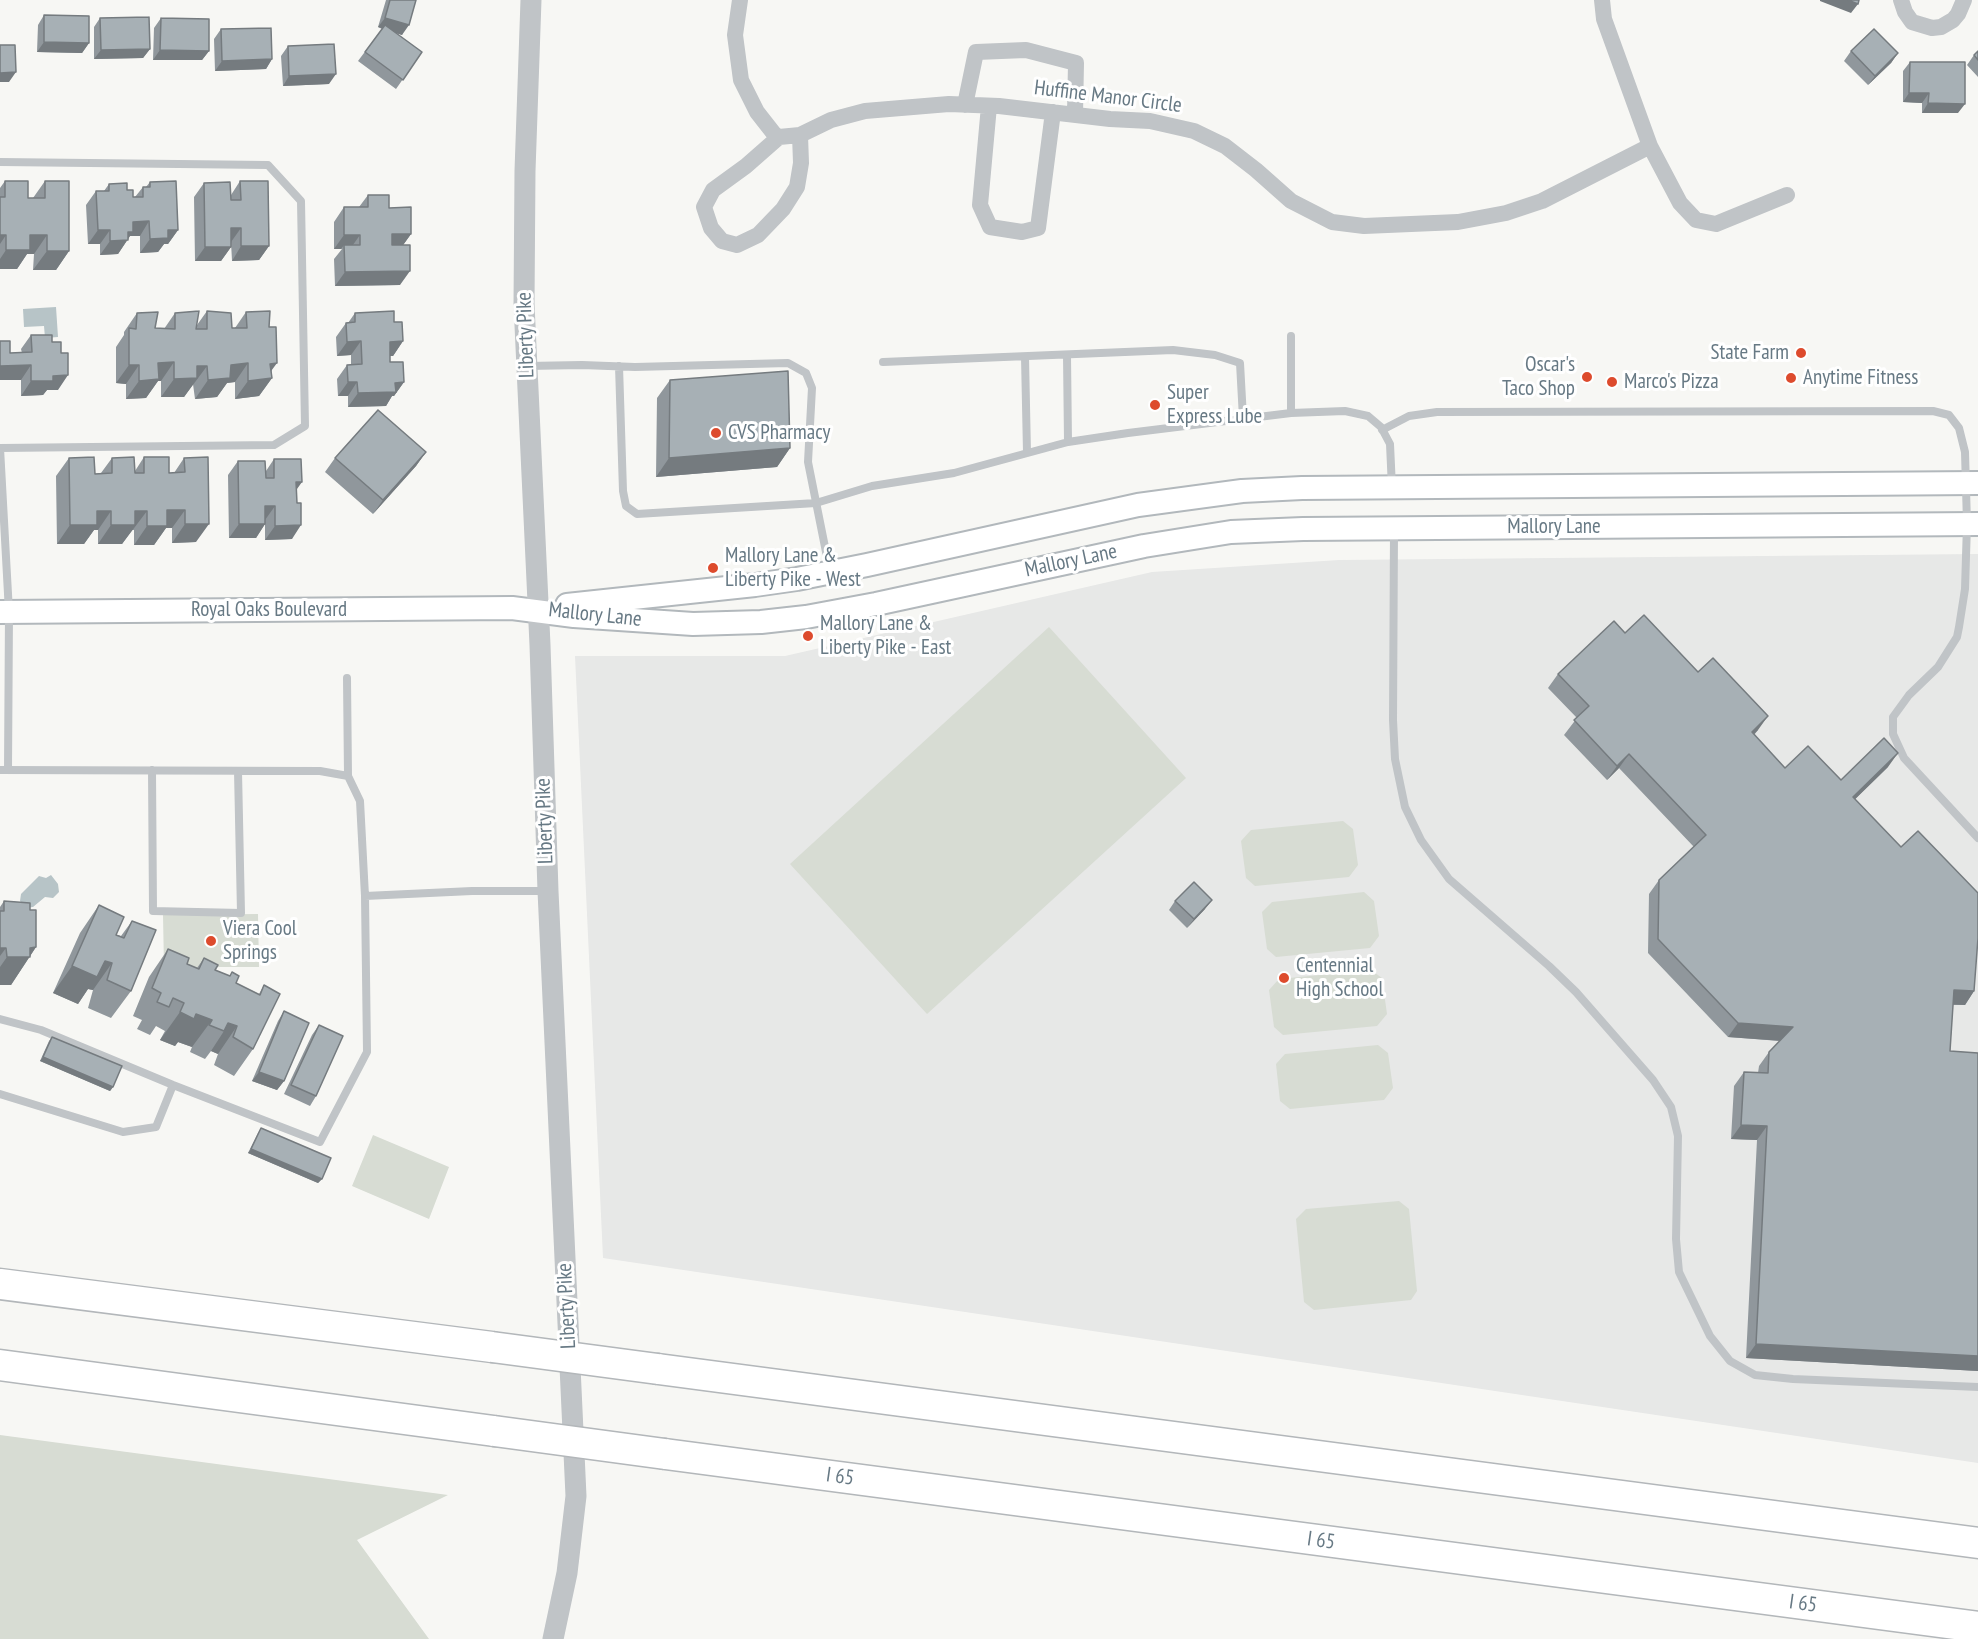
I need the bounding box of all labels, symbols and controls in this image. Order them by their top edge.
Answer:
street label: Huffine Manor Circle [1033,75,1183,119]
street label: Liberty Pike [512,292,540,378]
place label: State Farm [1711,340,1789,366]
marker: State Farm [1794,346,1808,360]
place label: Oscar's Taco Shop [1502,352,1575,402]
place label: Anytime Fitness [1803,365,1918,391]
place label: Marco's Pizza [1624,369,1719,395]
marker: Oscar's Taco Shop [1580,370,1594,384]
marker: Anytime Fitness [1784,371,1798,385]
marker: Marco's Pizza [1605,375,1619,389]
place label: Super Express Lube [1167,380,1262,430]
marker: Super Express Lube [1148,398,1162,412]
place label: CVS Pharmacy [728,420,830,446]
marker: CVS Pharmacy [709,426,723,440]
street label: Mallory Lane [1507,514,1601,540]
street label: Mallory Lane [1023,539,1119,583]
place label: Mallory Lane & Liberty Pike - West [725,543,861,593]
marker: Mallory Lane & Liberty Pike - West [706,561,720,575]
street label: Royal Oaks Boulevard [191,597,347,623]
street label: Mallory Lane [547,598,643,632]
place label: Mallory Lane & Liberty Pike - East [820,611,951,661]
marker: Mallory Lane & Liberty Pike - East [801,629,815,643]
street label: Liberty Pike [531,778,559,864]
place label: Viera Cool Springs [223,916,297,966]
marker: Viera Cool Springs [204,934,218,948]
place label: Centennial High School [1296,953,1383,1003]
marker: Centennial High School [1277,971,1291,985]
street label: Liberty Pike [552,1262,582,1350]
street label: I 65 [824,1463,856,1491]
street label: I 65 [1305,1527,1337,1555]
street label: I 65 [1787,1590,1819,1618]

